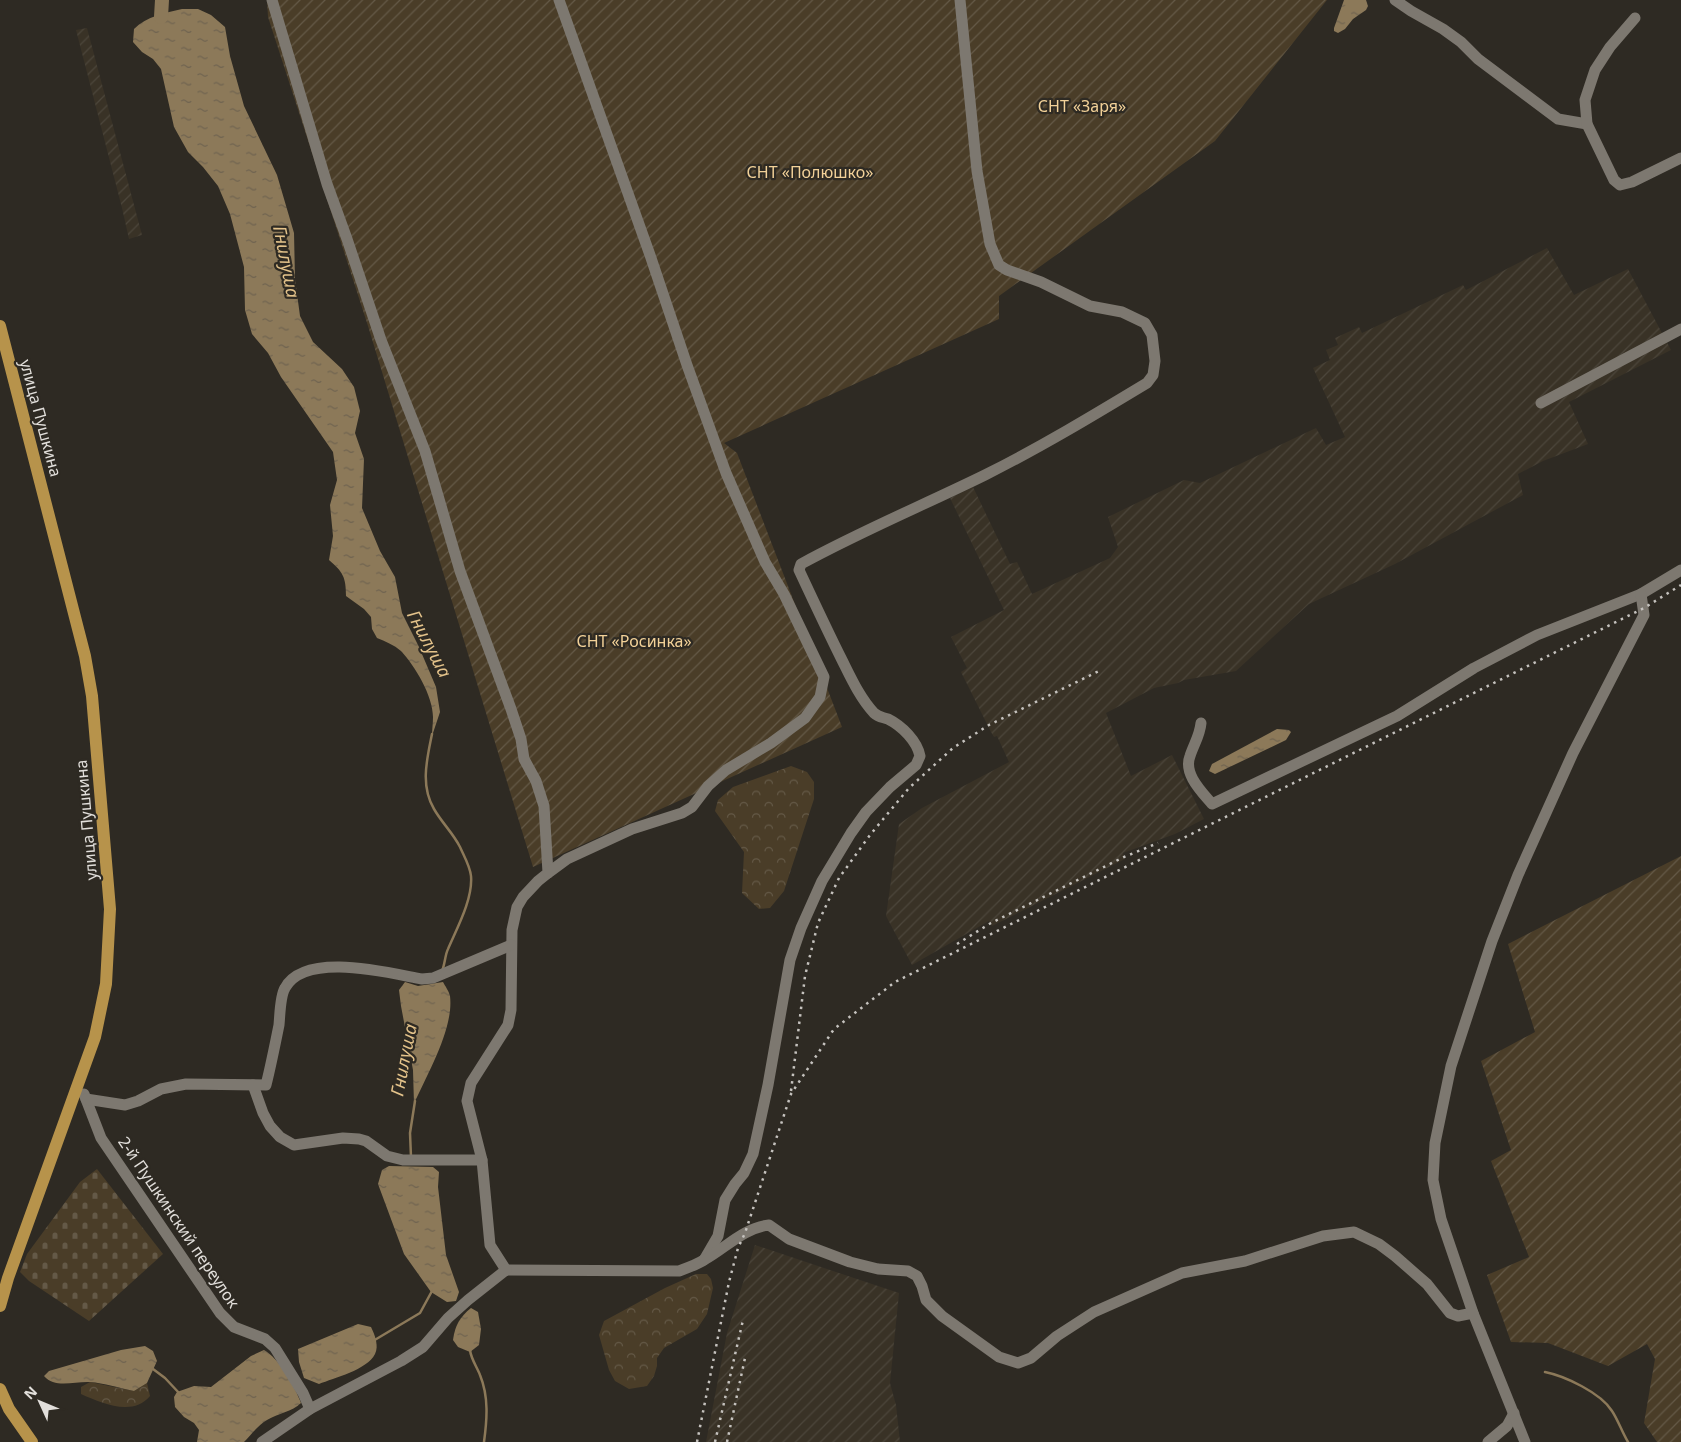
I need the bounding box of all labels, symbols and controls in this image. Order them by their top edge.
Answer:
park label: СНТ «Заря» [1038,95,1126,117]
park label: СНТ «Полюшко» [747,161,873,183]
water label: Гнилуша [268,224,306,300]
street label: улица Пушкина [15,357,67,479]
water label: Гнилуша [402,606,458,681]
park label: СНТ «Росинка» [576,630,692,652]
street label: улица Пушкина [70,759,102,881]
water label: Гнилуша [384,1022,422,1098]
street label: 2-й Пушкинский переулок [113,1132,245,1313]
north arrow [15,1377,65,1427]
text: N [19,1382,41,1403]

